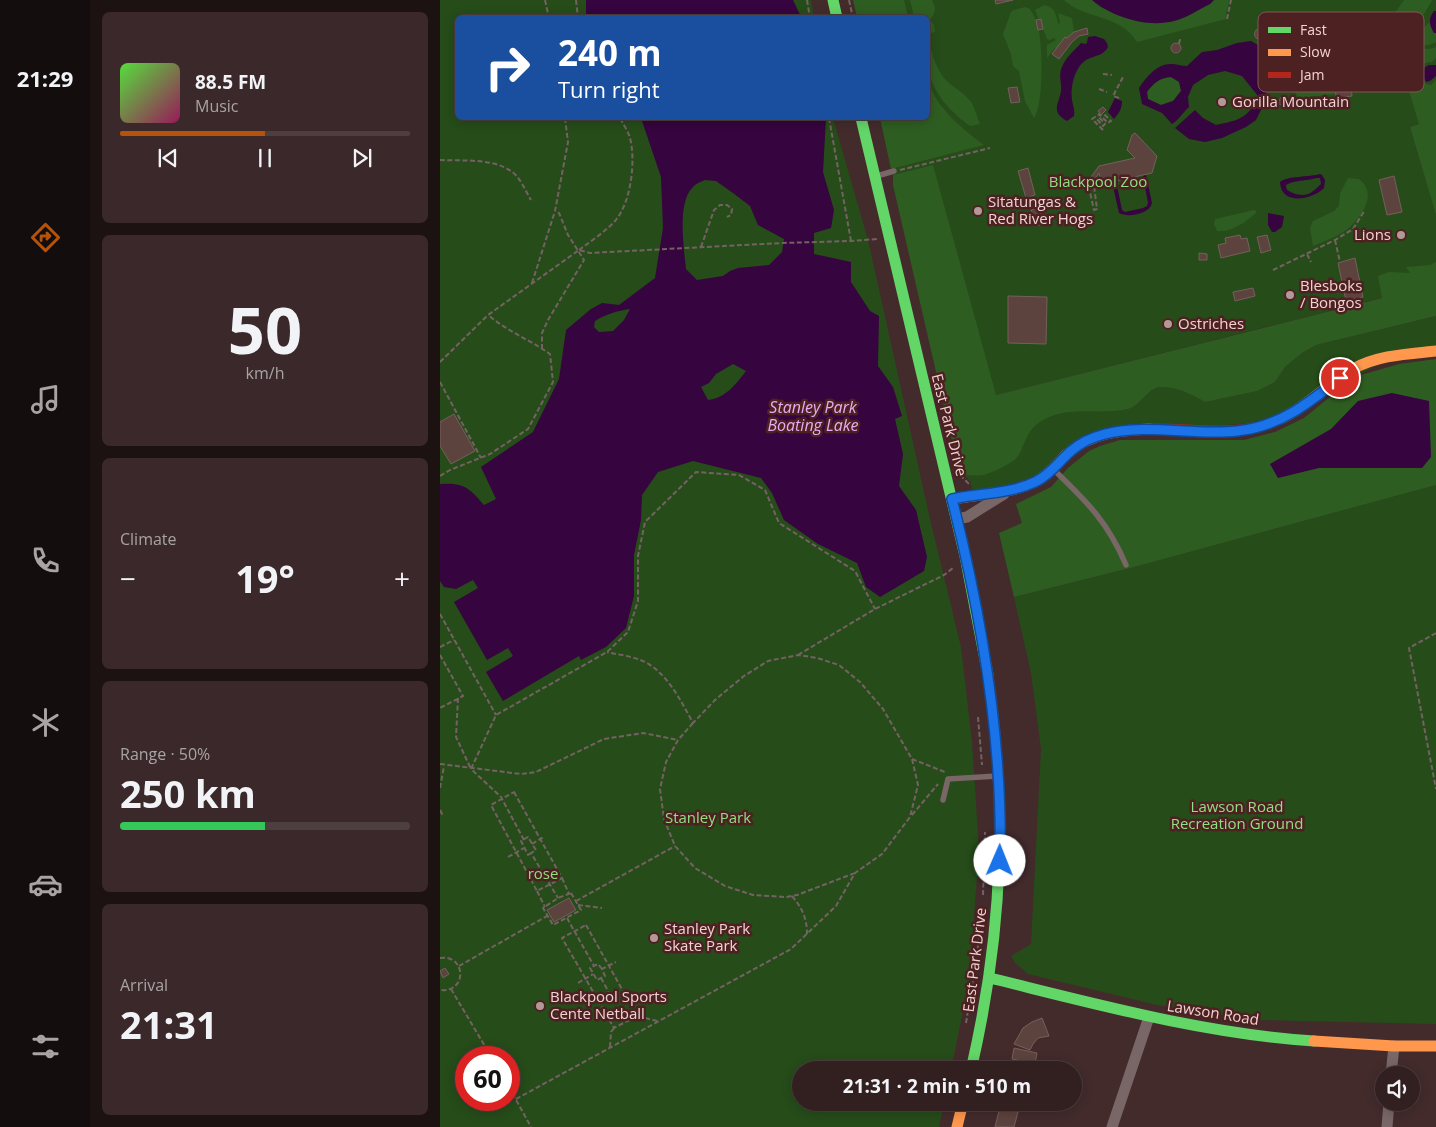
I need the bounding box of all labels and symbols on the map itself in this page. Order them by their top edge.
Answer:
legend [1258,12,1424,92]
text: Fast [1300,20,1327,39]
text: Slow [1300,42,1331,61]
text: Jam [1298,65,1325,84]
place label: Gorilla Mountain [1232,91,1349,111]
marker: Gorilla Mountain [1216,96,1228,108]
park label: Blackpool Zoo [1049,171,1147,191]
place label: Sitatungas & Red River Hogs [988,191,1093,228]
marker: Sitatungas & Red River Hogs [972,205,984,217]
place label: Lions [1354,224,1391,244]
marker: Lions [1395,229,1407,241]
place label: Blesboks / Bongos [1300,275,1362,312]
marker: Blesboks / Bongos [1284,289,1296,301]
place label: Ostriches [1178,313,1244,333]
marker: Ostriches [1162,318,1174,330]
pin [1319,357,1361,399]
street label: East Park Drive [928,371,972,478]
water label: Stanley Park Boating Lake [767,396,859,436]
park label: Lawson Road Recreation Ground [1171,796,1303,833]
park label: Stanley Park [665,807,751,827]
position arrow [973,834,1025,886]
park label: rose [528,863,558,883]
street label: East Park Drive [958,907,990,1013]
place label: Stanley Park Skate Park [664,918,750,955]
marker: Stanley Park Skate Park [648,932,660,944]
place label: Blackpool Sports Cente Netball [550,986,667,1023]
street label: Lawson Road [1166,995,1261,1029]
marker: Blackpool Sports Cente Netball [534,1000,546,1012]
speed limit sign: 60 [455,1046,520,1111]

